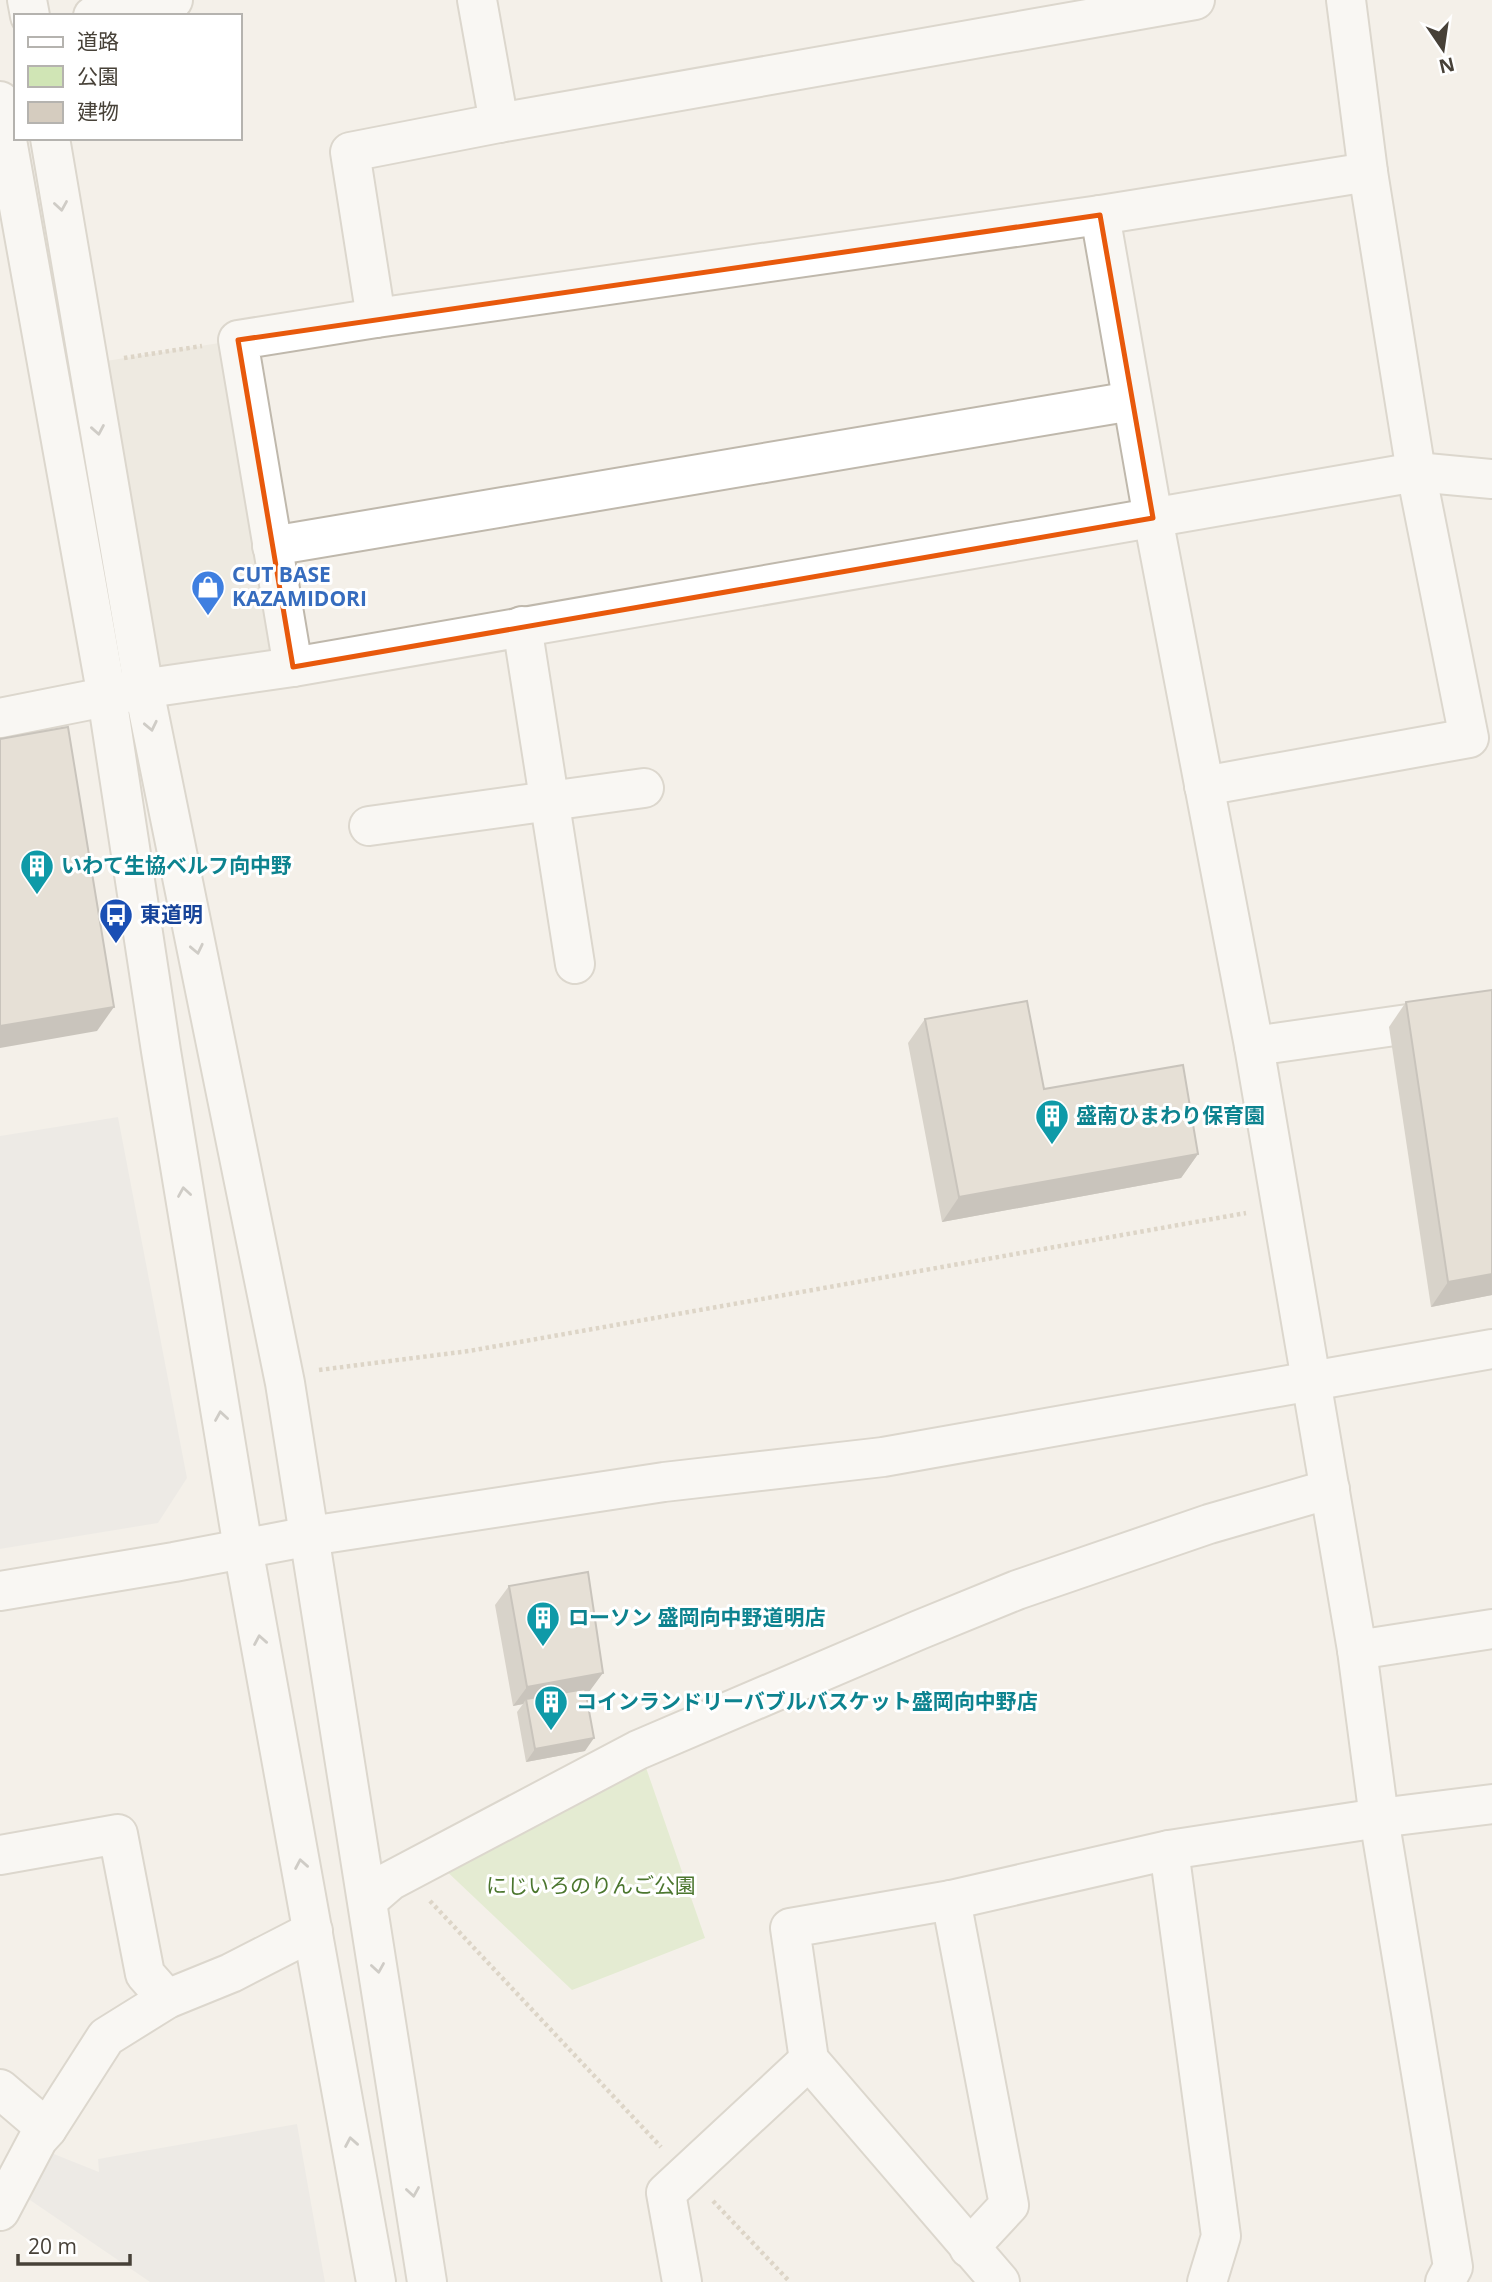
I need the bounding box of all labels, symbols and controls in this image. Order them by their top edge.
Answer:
legend [14,14,242,140]
north arrow [1408,14,1478,84]
text: 道路 [77,27,119,55]
text: N [1436,51,1457,80]
text: 公園 [77,62,119,90]
text: 建物 [77,97,119,125]
one-way arrow [53,200,68,212]
one-way arrow [90,424,105,436]
place label: CUT BASE KAZAMIDORI [232,560,367,612]
shop icon: CUT BASE KAZAMIDORI [189,568,227,617]
one-way arrow [143,720,158,732]
building icon: いわて生協ベルフ向中野 [18,847,56,896]
place label: いわて生協ベルフ向中野 [61,851,292,879]
bus stop icon: 東道明 [97,896,135,945]
place label: 東道明 [140,900,203,928]
one-way arrow [188,943,203,955]
building icon: 盛南ひまわり保育園 [1033,1097,1071,1146]
place label: 盛南ひまわり保育園 [1076,1101,1265,1129]
one-way arrow [177,1186,192,1198]
one-way arrow [214,1410,229,1422]
building icon: ローソン 盛岡向中野道明店 [524,1599,562,1648]
place label: ローソン 盛岡向中野道明店 [568,1603,825,1631]
one-way arrow [253,1634,268,1646]
building icon: コインランドリーバブルバスケット盛岡向中野店 [532,1683,570,1732]
place label: コインランドリーバブルバスケット盛岡向中野店 [576,1687,1038,1715]
one-way arrow [294,1858,309,1870]
park label: にじいろのりんご公園 [486,1871,696,1899]
one-way arrow [370,1962,385,1974]
one-way arrow [344,2137,359,2148]
one-way arrow [405,2187,420,2198]
scale bar [18,2222,130,2266]
text: 20 m [28,2232,77,2260]

